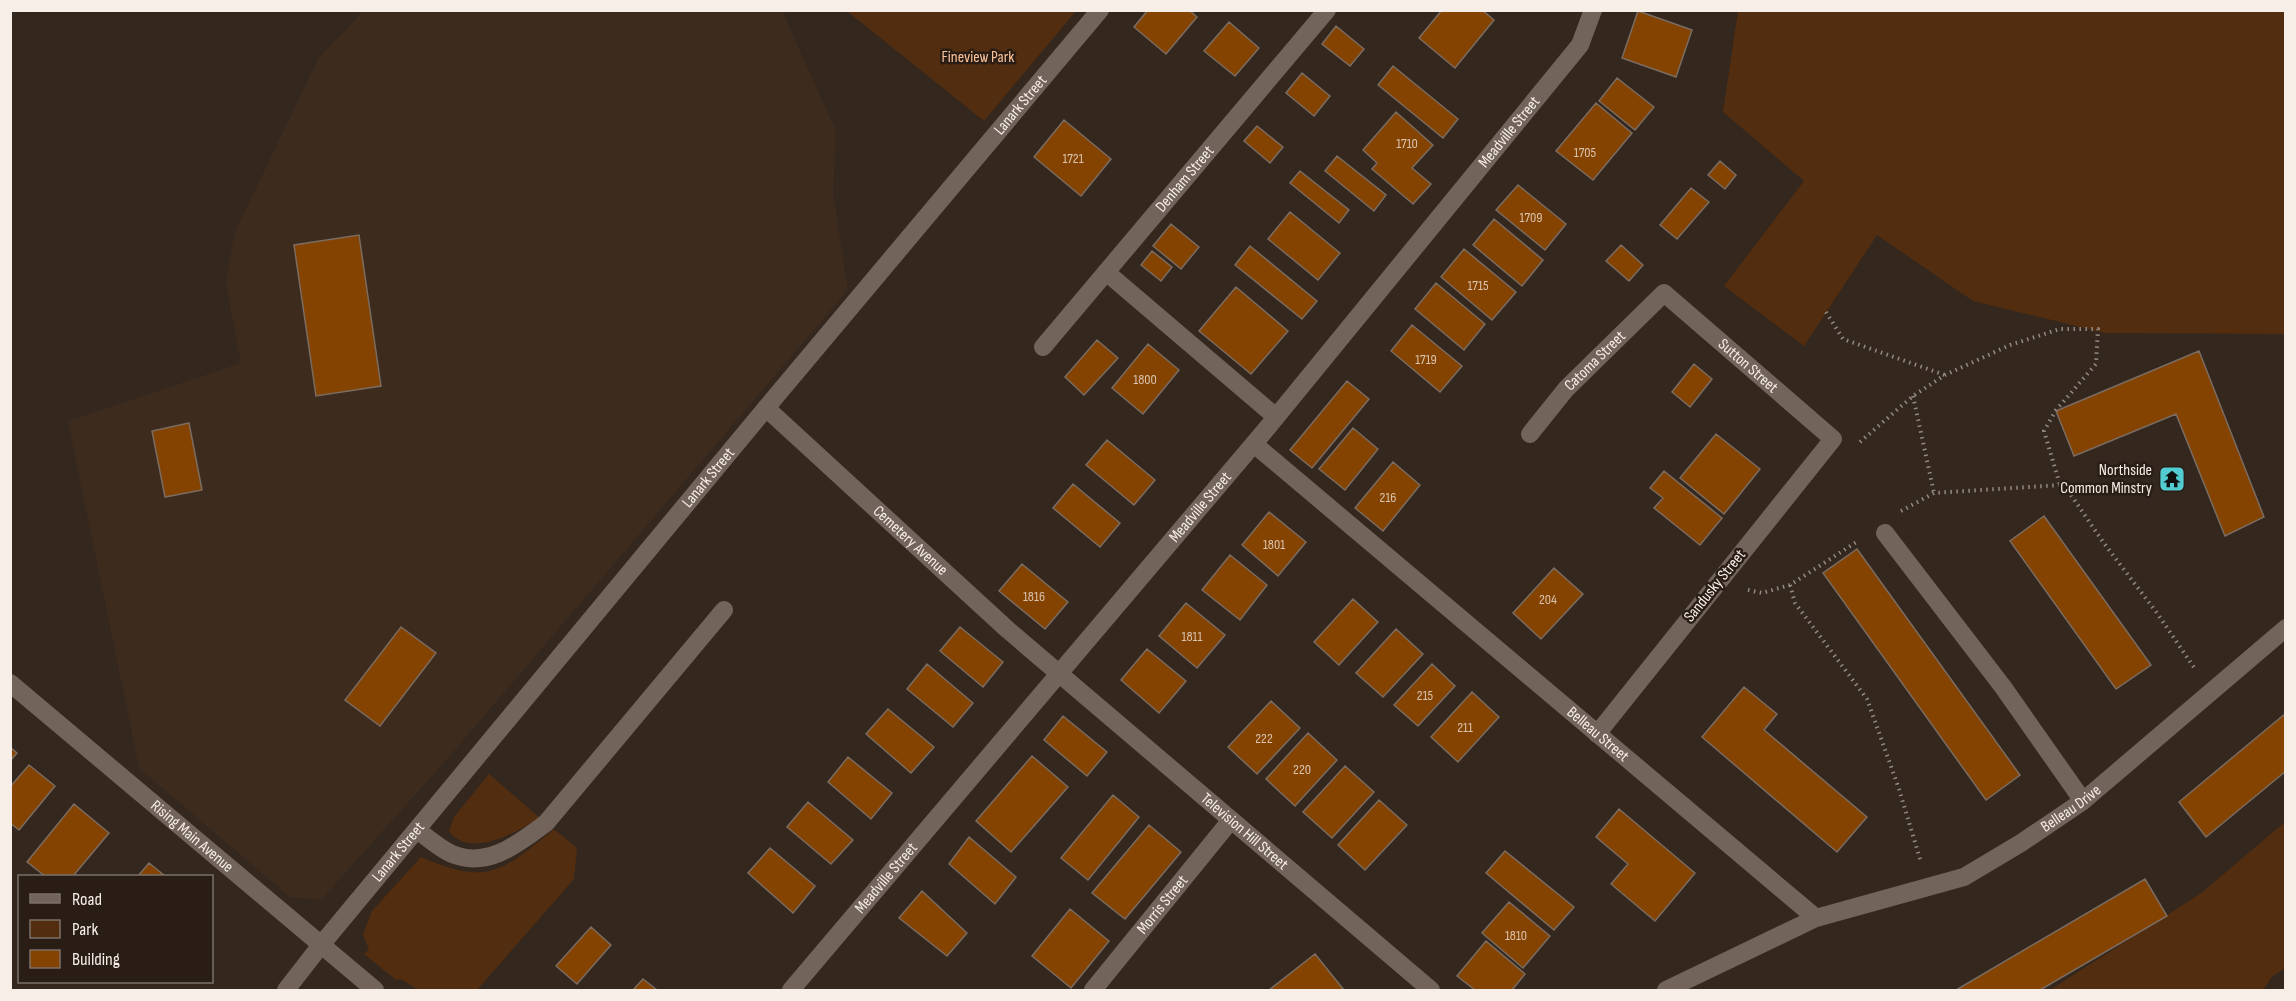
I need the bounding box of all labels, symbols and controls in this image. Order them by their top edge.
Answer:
park label: Fineview Park [942,48,1014,67]
street label: Lanark Street [990,71,1051,139]
street label: Meadville Street [1474,92,1544,171]
house number: 1710 [1396,135,1418,152]
street label: Denham Street [1151,142,1218,216]
house number: 1705 [1574,144,1597,161]
house number: 1721 [1062,150,1084,167]
house number: 1709 [1520,209,1542,226]
house number: 1715 [1467,277,1489,294]
street label: Catoma Street [1560,327,1629,395]
street label: Sutton Street [1714,335,1782,397]
house number: 1719 [1415,351,1437,368]
house number: 1800 [1133,371,1157,388]
street label: Lanark Street [678,444,739,511]
place label: Northside Common Minstry [2060,461,2152,498]
temple icon: Northside Common Minstry [2157,464,2187,494]
street label: Meadville Street [1165,468,1236,546]
house number: 216 [1380,489,1396,506]
street label: Cemetery Avenue [869,502,952,579]
house number: 1801 [1263,536,1285,553]
street label: Sandusky Street [1680,546,1750,626]
house number: 1816 [1023,588,1045,605]
house number: 204 [1539,591,1557,608]
house number: 1811 [1182,628,1203,645]
house number: 215 [1417,687,1434,704]
street label: Belleau Street [1563,703,1633,766]
house number: 211 [1457,719,1473,736]
house number: 222 [1255,730,1273,747]
house number: 220 [1293,761,1311,778]
street label: Belleau Drive [2037,780,2105,836]
street label: Television Hill Street [1197,789,1292,874]
street label: Rising Main Avenue [147,796,237,876]
street label: Lanark Street [368,818,429,886]
street label: Meadville Street [851,839,921,917]
street label: Morris Street [1133,871,1192,938]
legend [18,875,213,983]
text: Road [72,889,102,910]
text: Park [72,919,98,940]
house number: 1810 [1505,927,1527,944]
text: Building [72,949,120,970]

